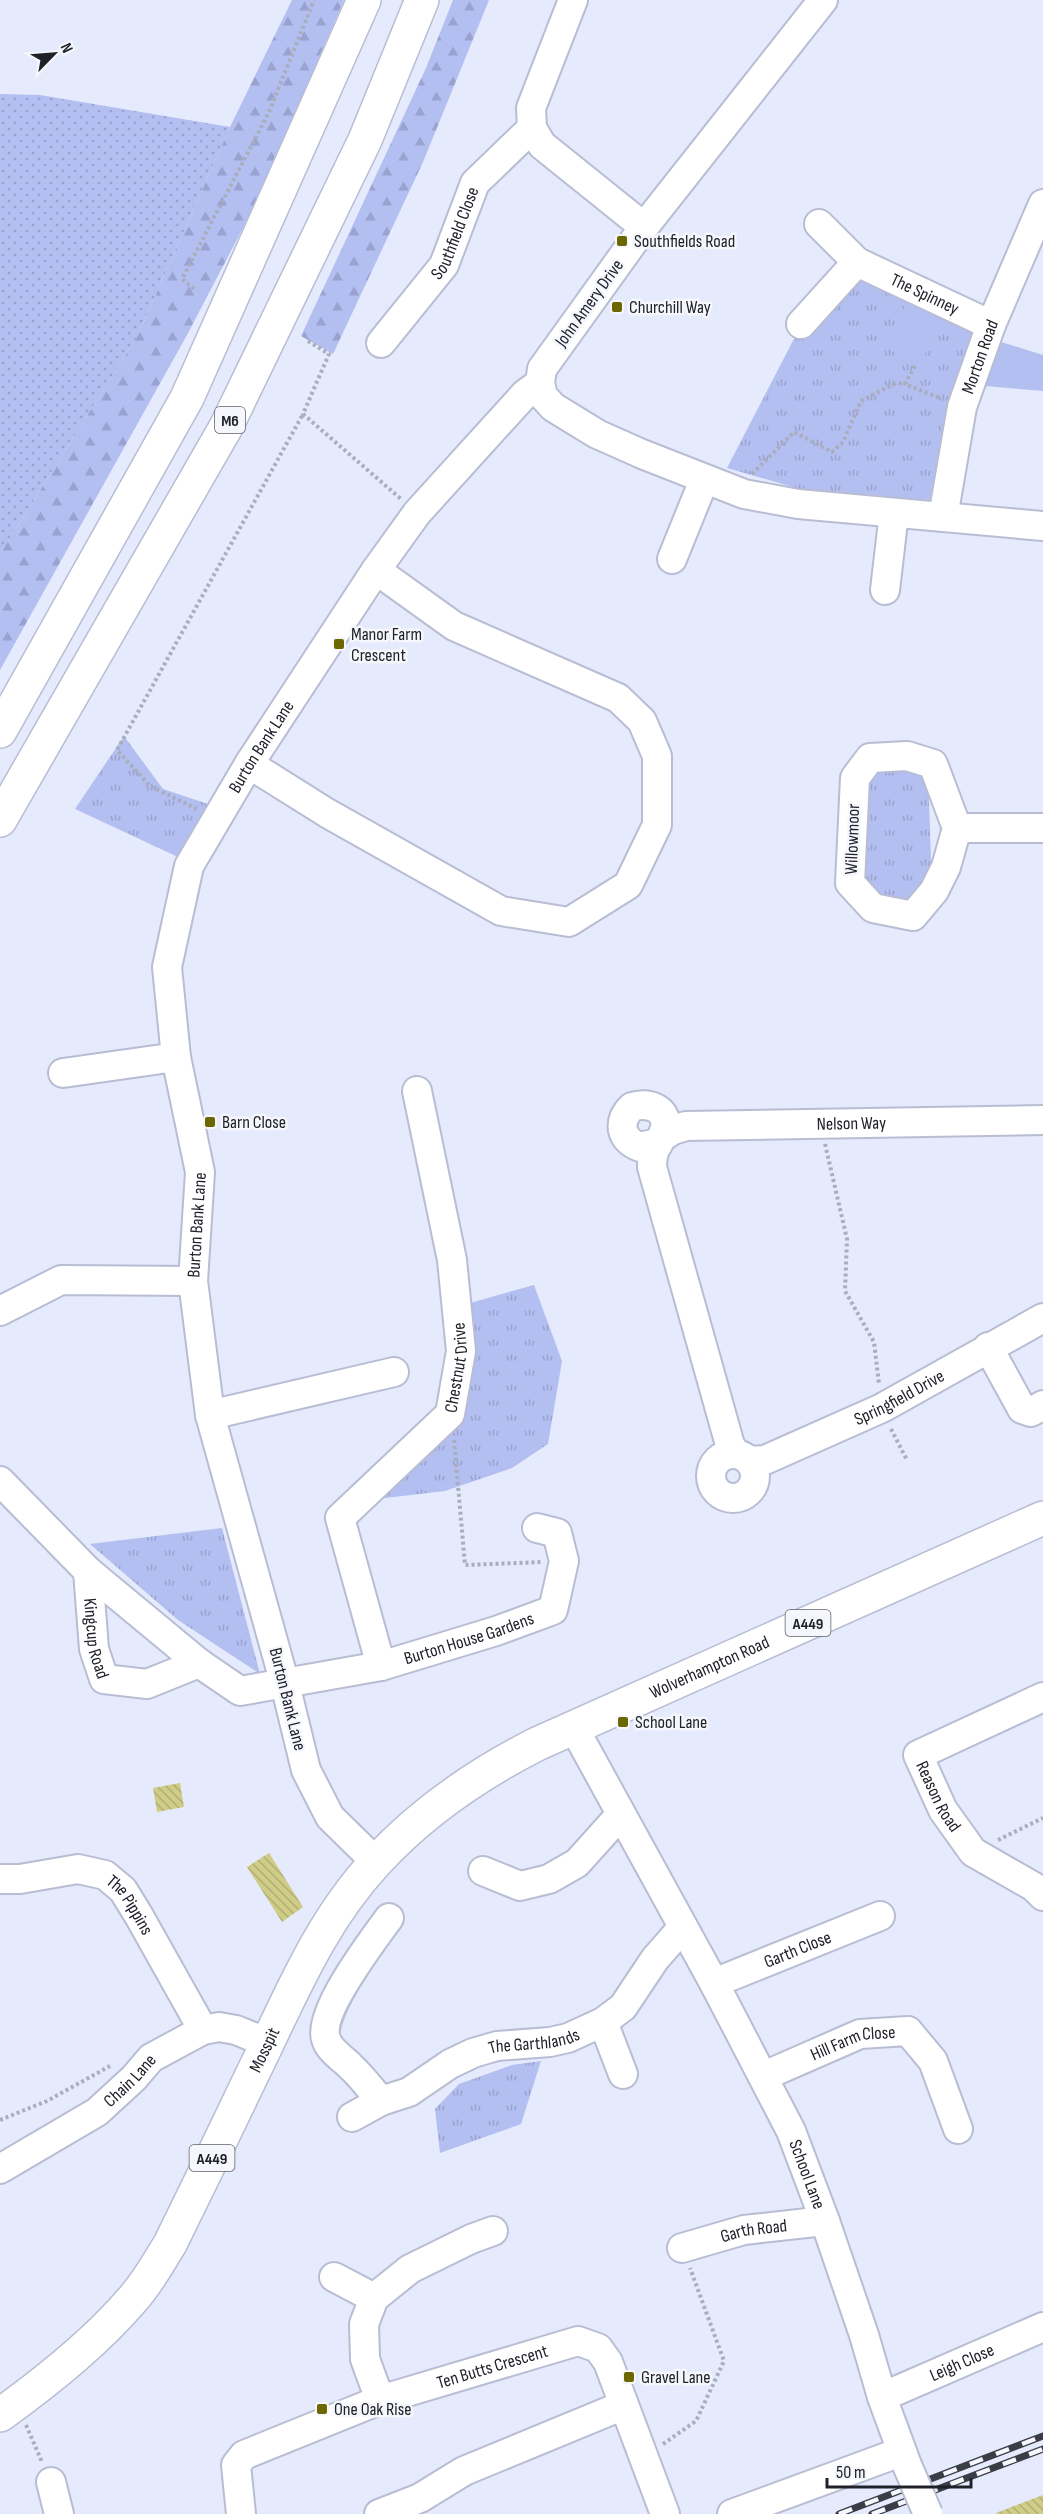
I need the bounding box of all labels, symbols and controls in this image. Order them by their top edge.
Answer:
north arrow [24,24,84,84]
text: N [56,40,77,56]
street label: Southfield Close [427,184,484,284]
place label: Southfields Road [634,231,735,252]
marker: Southfields Road [615,234,629,248]
street label: John Amery Drive [550,256,628,352]
street label: The Spinney [887,269,962,319]
place label: Churchill Way [629,297,711,318]
marker: Churchill Way [610,300,624,314]
street label: Morton Road [958,317,1003,397]
road number: M6 [215,407,245,433]
place label: Manor Farm Crescent [351,624,422,666]
marker: Manor Farm Crescent [332,637,346,651]
street label: Burton Bank Lane [224,697,299,797]
street label: Willowmoor [841,803,864,875]
place label: Barn Close [222,1112,286,1133]
street label: Nelson Way [817,1113,886,1135]
marker: Barn Close [203,1115,217,1129]
street label: Burton Bank Lane [183,1172,211,1278]
street label: Chestnut Drive [440,1322,472,1414]
street label: Springfield Drive [851,1365,948,1430]
street label: Kingcup Road [79,1597,113,1681]
street label: Burton House Gardens [402,1608,537,1669]
road number: A449 [786,1610,830,1636]
street label: Wolverhampton Road [647,1632,773,1703]
street label: Burton Bank Lane [265,1646,310,1753]
place label: School Lane [635,1712,707,1733]
marker: School Lane [616,1715,630,1729]
street label: Reason Road [911,1758,965,1836]
street label: The Pippins [102,1871,157,1939]
street label: Garth Close [761,1927,834,1973]
street label: Hill Farm Close [807,2022,896,2065]
street label: Mosspit [245,2024,284,2076]
street label: The Garthlands [486,2024,583,2059]
street label: Chain Lane [99,2050,161,2112]
street label: School Lane [784,2137,830,2212]
road number: A449 [190,2145,234,2171]
street label: Garth Road [718,2215,788,2247]
street label: Ten Butts Crescent [435,2340,551,2393]
street label: Leigh Close [927,2340,997,2386]
place label: Gravel Lane [641,2367,711,2388]
marker: Gravel Lane [622,2370,636,2384]
place label: One Oak Rise [334,2399,411,2420]
marker: One Oak Rise [315,2402,329,2416]
scale bar [827,2451,971,2489]
text: 50 m [836,2462,866,2483]

